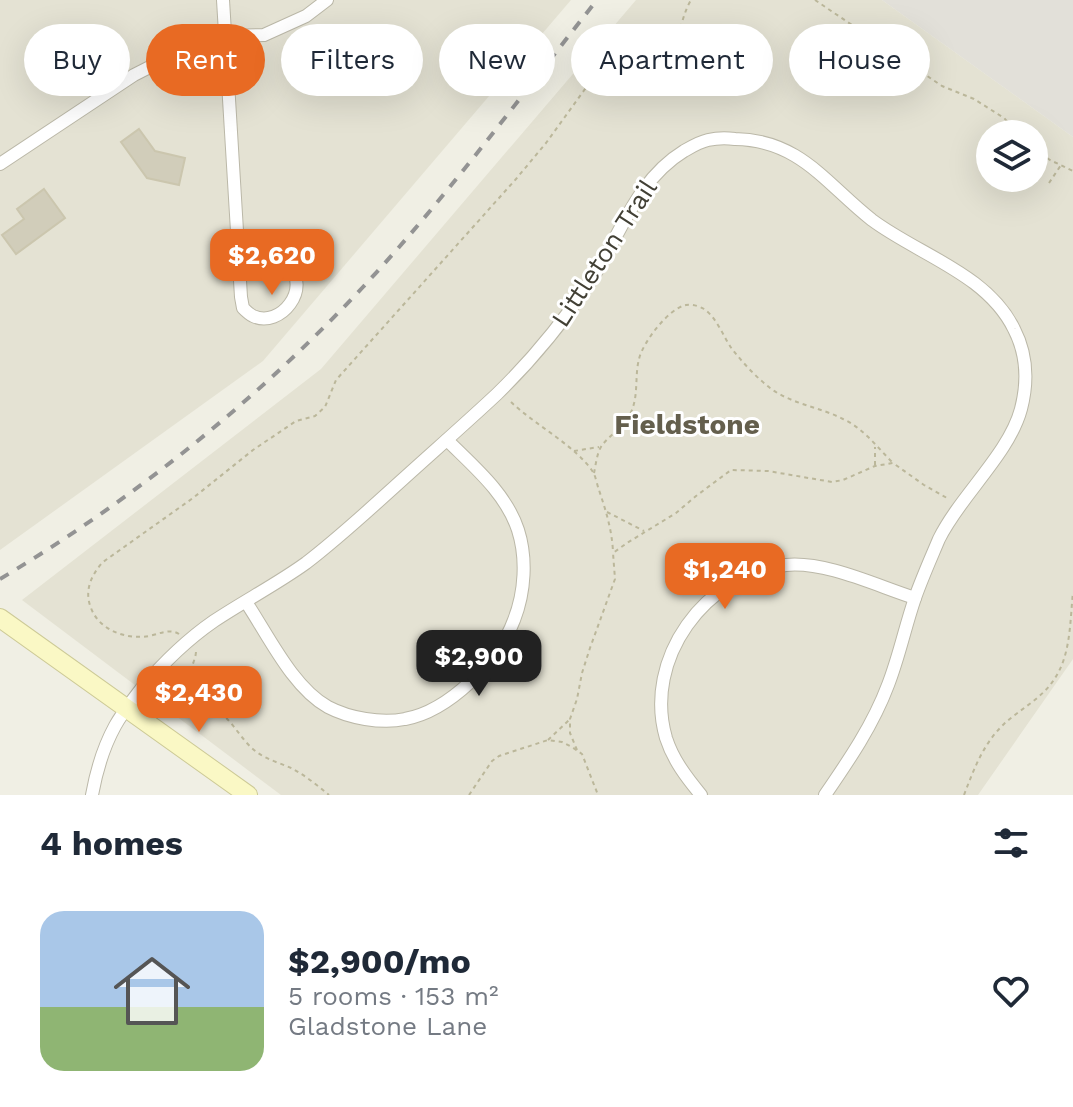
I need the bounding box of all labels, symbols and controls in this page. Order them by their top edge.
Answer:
chip: Buy [24,24,130,96]
chip: Rent [146,24,265,96]
chip: Filters [281,24,423,96]
chip: New [439,24,555,96]
chip: Apartment [571,24,773,96]
chip: House [789,24,930,96]
map controls [976,120,1048,192]
button: layers [976,120,1048,192]
street label: Littleton Trail [545,174,663,332]
pin: $2,620 [207,229,337,297]
text: $2,620 [228,240,316,270]
district label: Fieldstone [614,408,760,441]
pin: $1,240 [660,543,790,611]
text: $1,240 [683,554,767,584]
pin: $2,900 [414,630,544,698]
text: $2,900 [434,641,524,671]
pin: $2,430 [134,666,264,734]
text: $2,430 [155,677,243,707]
icon: filters [989,821,1033,865]
text: 4 homes [40,823,183,863]
text: $2,900/mo [288,941,471,981]
icon: home [104,943,200,1039]
icon: heart [989,969,1033,1013]
text: 5 rooms · 153 m² [288,981,499,1011]
text: Gladstone Lane [288,1011,487,1041]

